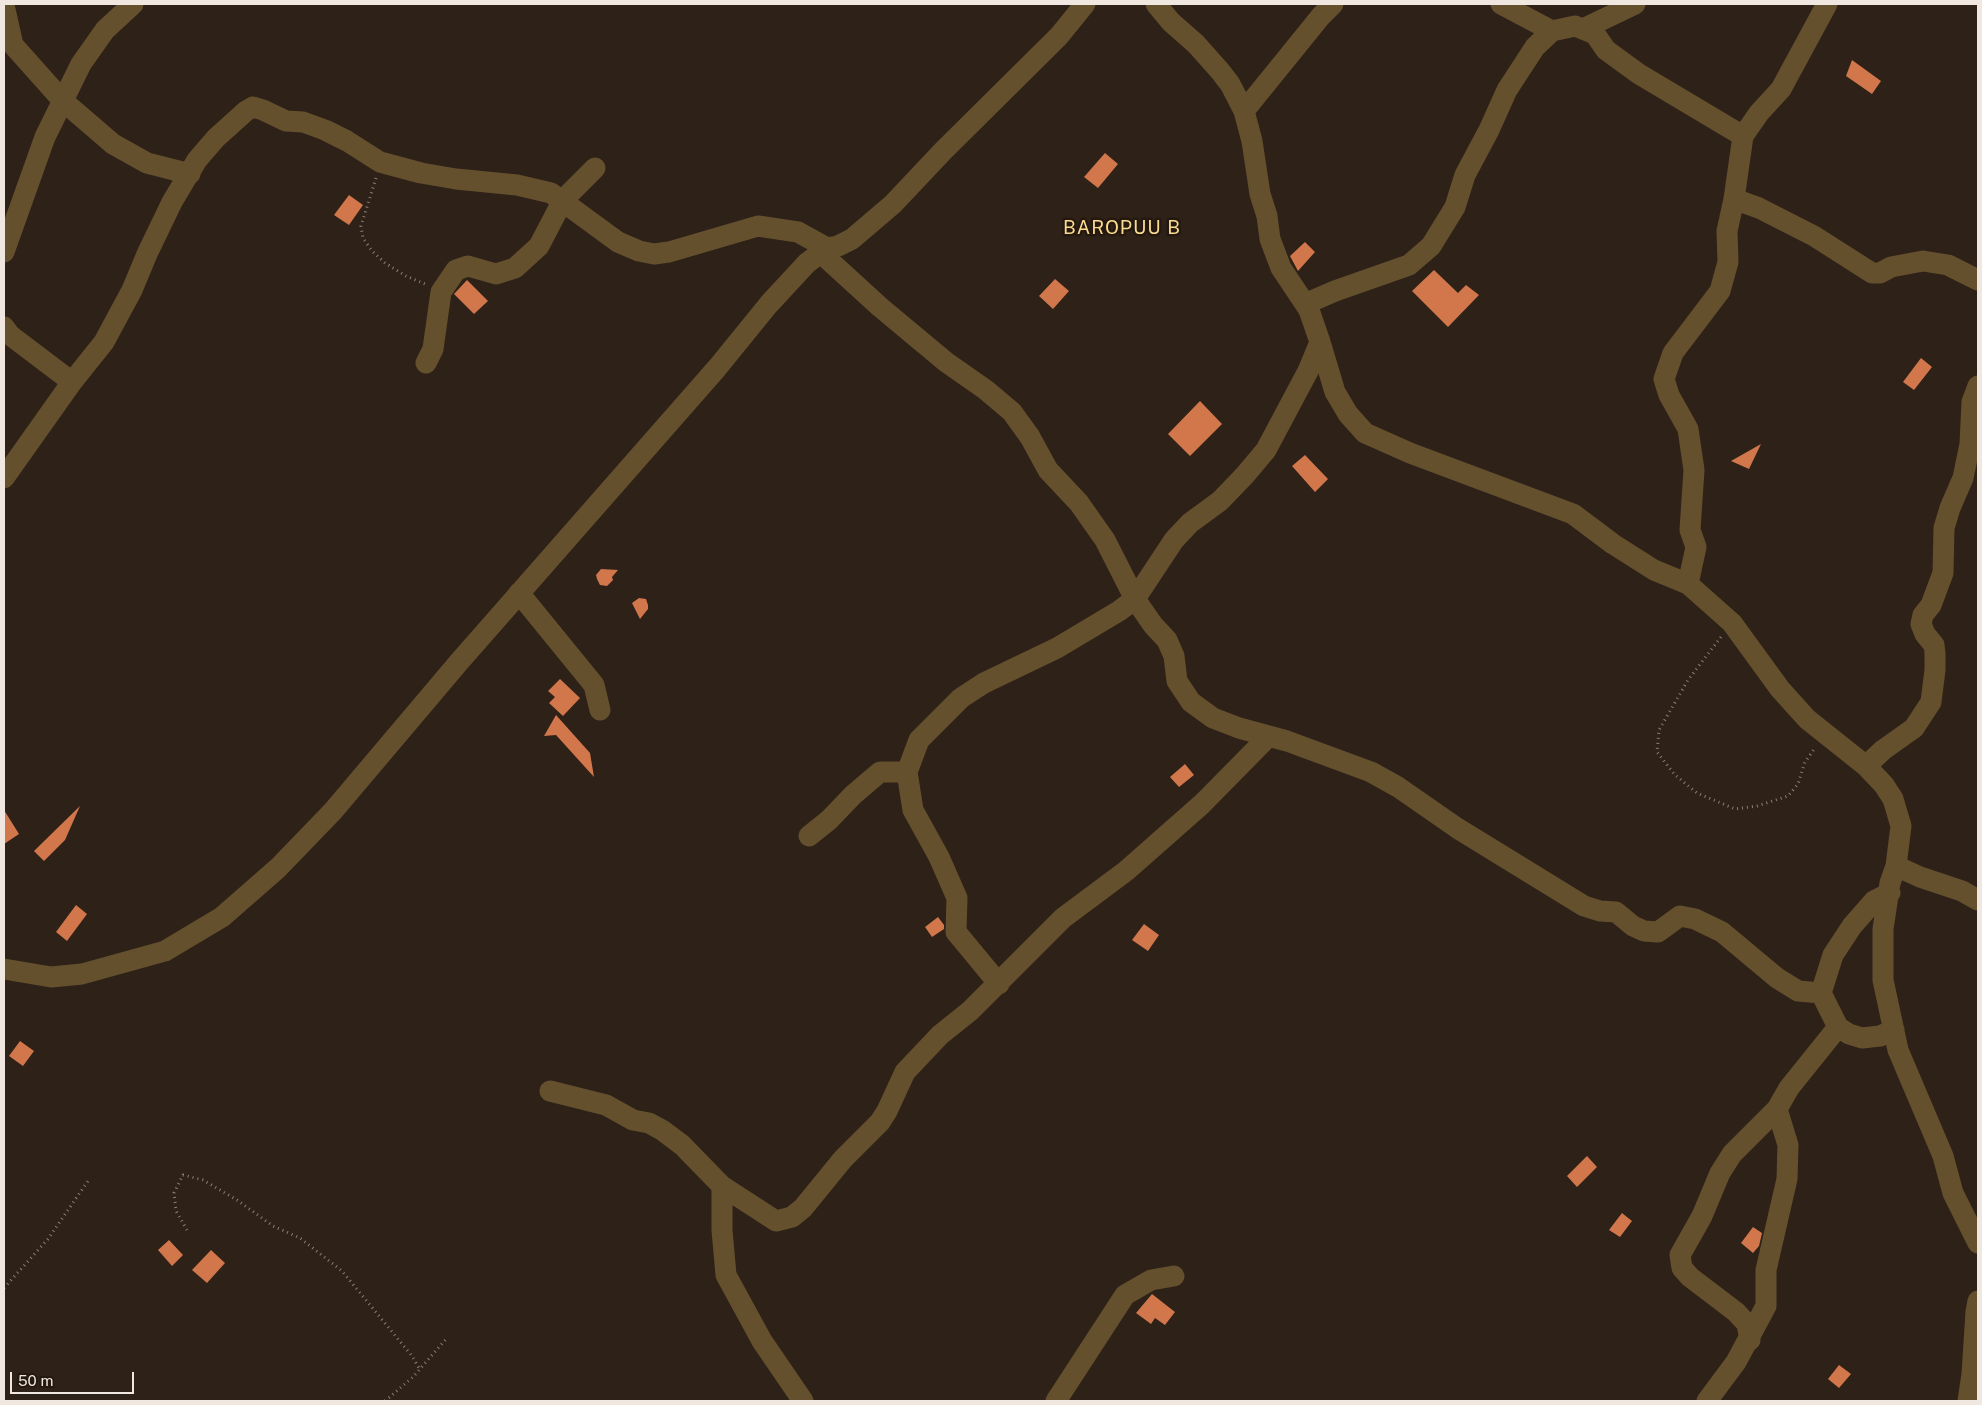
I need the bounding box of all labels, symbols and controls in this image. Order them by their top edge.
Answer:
district label: BAROPUU B [1062,217,1182,239]
scale bar [12,1362,136,1394]
text: 50 m [18,1372,53,1389]

